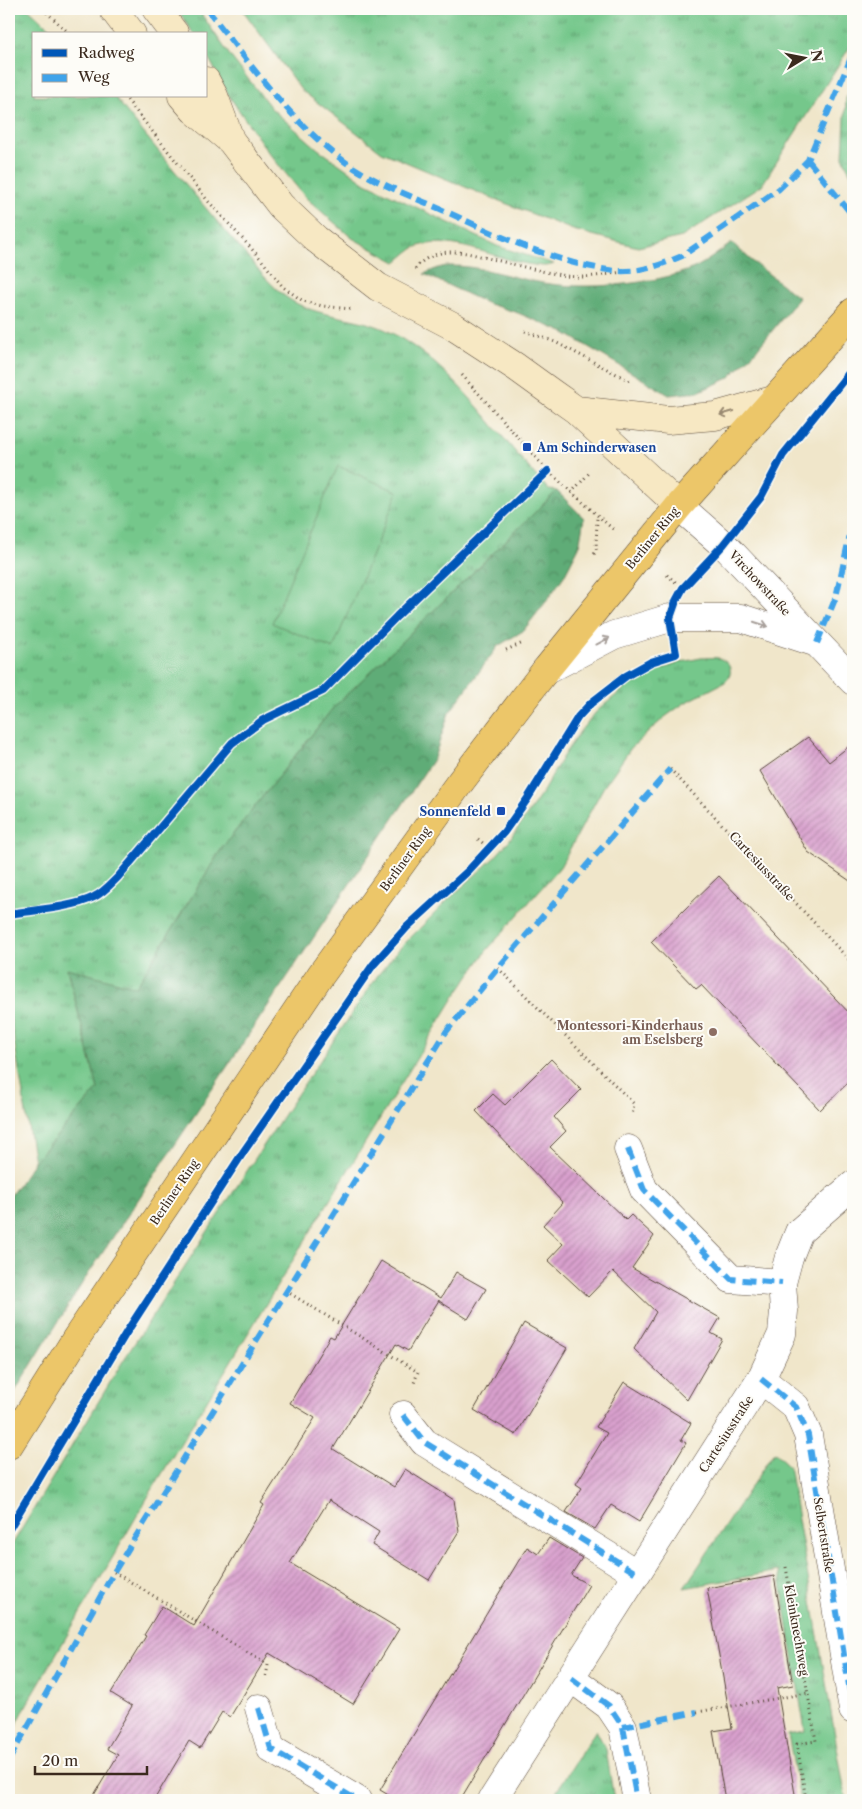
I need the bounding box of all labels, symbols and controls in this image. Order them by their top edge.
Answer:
legend [32,32,208,98]
north arrow [780,32,830,82]
text: Radweg [78,43,134,62]
text: N [807,48,827,63]
text: Weg [77,67,110,86]
one-way arrow [719,409,735,418]
place label: Am Schinderwasen [536,440,657,455]
marker: Am Schinderwasen [521,441,533,453]
street label: Berliner Ring [622,503,682,572]
street label: Virchowstraße [725,547,794,619]
one-way arrow [753,620,768,629]
one-way arrow [596,635,610,645]
place label: Sonnenfeld [420,804,491,819]
marker: Sonnenfeld [495,805,507,817]
street label: Berliner Ring [377,823,434,894]
street label: Cartesiusstraße [726,828,798,904]
place label: Montessori-Kinderhaus am Eselsberg [557,1018,704,1047]
marker: Montessori-Kinderhaus am Eselsberg [707,1026,719,1038]
street label: Berliner Ring [147,1156,202,1228]
street label: Cartesiusstraße [696,1392,757,1475]
street label: Selbertstraße [811,1496,837,1574]
street label: Kleinknechtweg [782,1583,813,1678]
scale bar [35,1744,148,1776]
text: 20 m [42,1751,78,1770]

